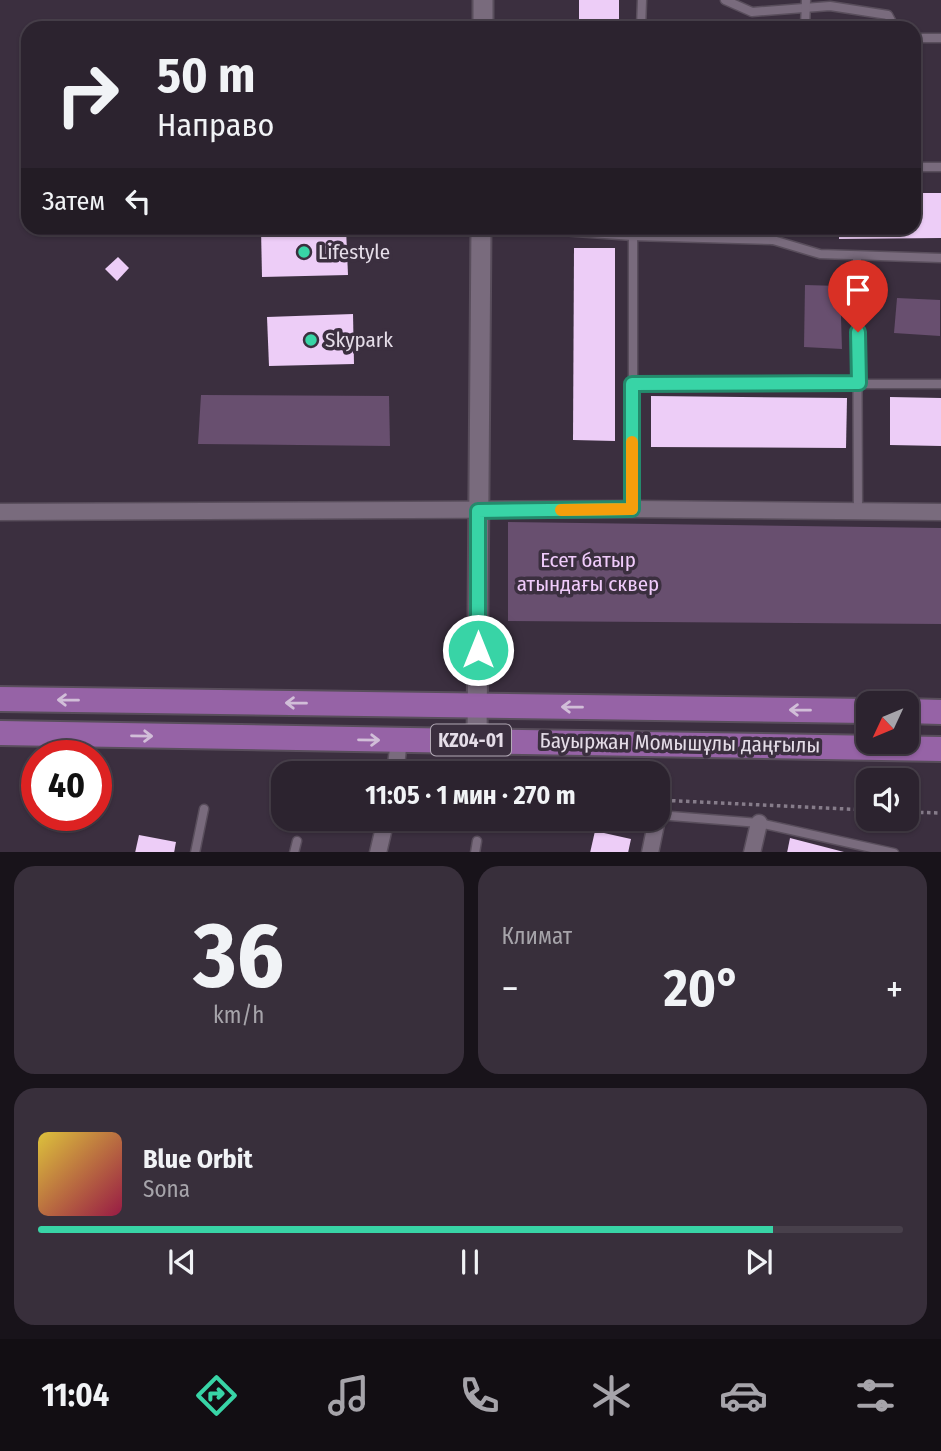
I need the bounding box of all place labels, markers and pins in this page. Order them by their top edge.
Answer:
place label: Lifestyle [318,239,390,265]
marker: Lifestyle [296,244,312,260]
pin [828,260,888,332]
place label: Skypark [325,327,393,353]
marker: Skypark [303,332,319,348]

